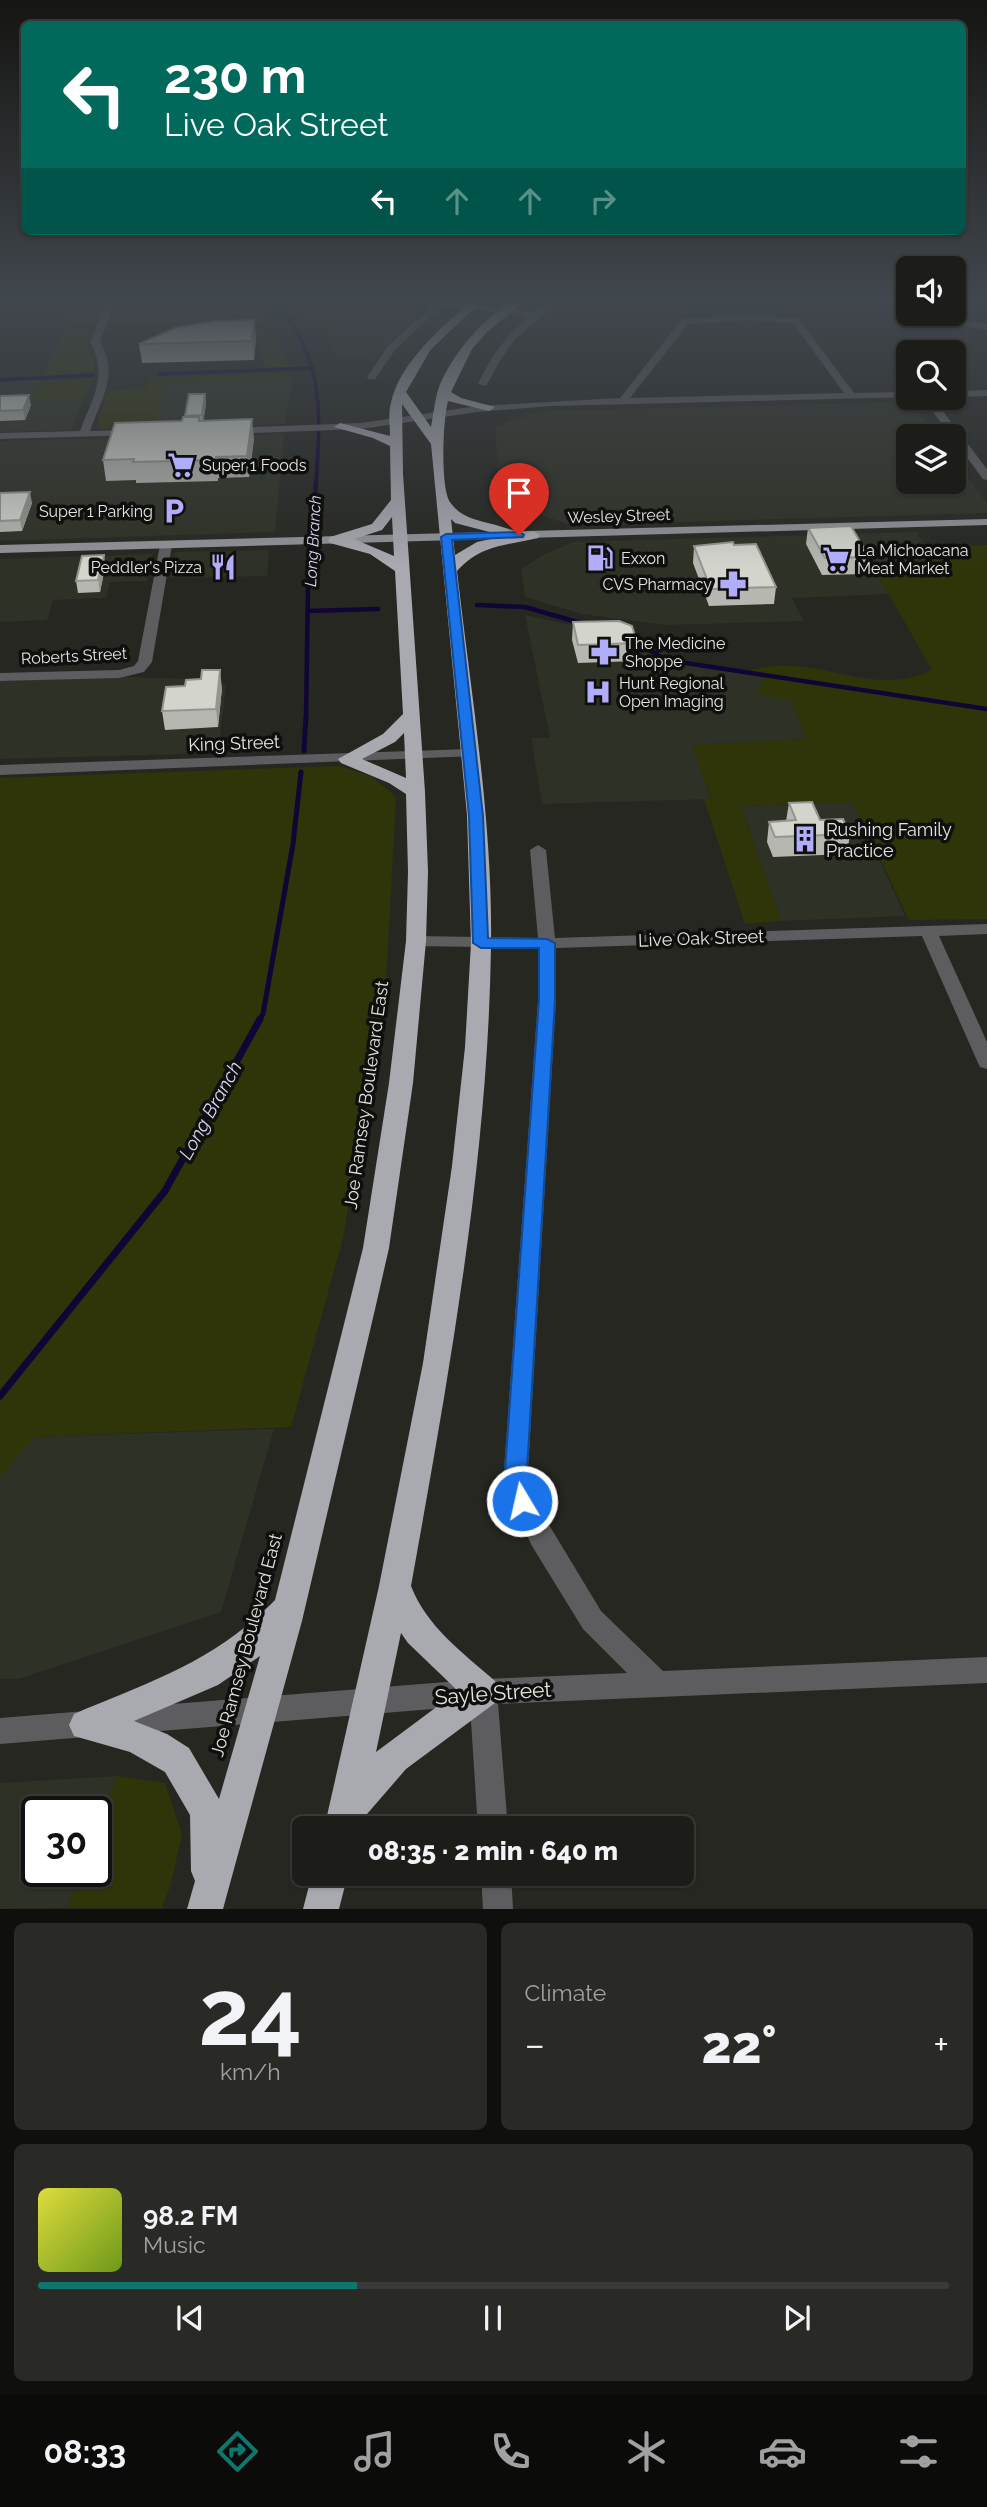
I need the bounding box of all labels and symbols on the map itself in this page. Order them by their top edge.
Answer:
supermarket icon: Super 1 Foods [166,450,196,480]
place label: Super 1 Foods [202,456,307,475]
pin [489,463,549,535]
water label: Long Branch [301,495,325,587]
parking icon: Super 1 Parking [159,496,189,526]
place label: Super 1 Parking [39,502,153,521]
street label: Wesley Street [567,505,671,527]
place label: La Michoacana Meat Market [857,541,969,578]
fuel station icon: Exxon [585,543,615,573]
supermarket icon: La Michoacana Meat Market [821,544,851,574]
place label: Exxon [621,549,665,568]
restaurant icon: Peddler's Pizza [208,552,238,582]
place label: Peddler's Pizza [91,558,202,577]
pharmacy icon: CVS Pharmacy [718,569,748,599]
place label: CVS Pharmacy [602,575,712,594]
place label: The Medicine Shoppe [625,634,725,671]
pharmacy icon: The Medicine Shoppe [589,637,619,667]
street label: Roberts Street [21,644,128,668]
place label: Hunt Regional Open Imaging [619,674,725,711]
hospital icon: Hunt Regional Open Imaging [583,677,613,707]
street label: King Street [188,731,280,755]
place label: Rushing Family Practice [826,819,952,861]
building icon: Rushing Family Practice [790,824,820,854]
street label: Live Oak Street [638,925,764,951]
street label: Joe Ramsey Boulevard East [340,980,392,1210]
water label: Long Branch [174,1057,246,1163]
position arrow [485,1464,559,1538]
street label: Joe Ramsey Boulevard East [206,1531,286,1759]
street label: Sayle Street [434,1676,552,1710]
speed limit sign: 30 [21,1796,112,1887]

